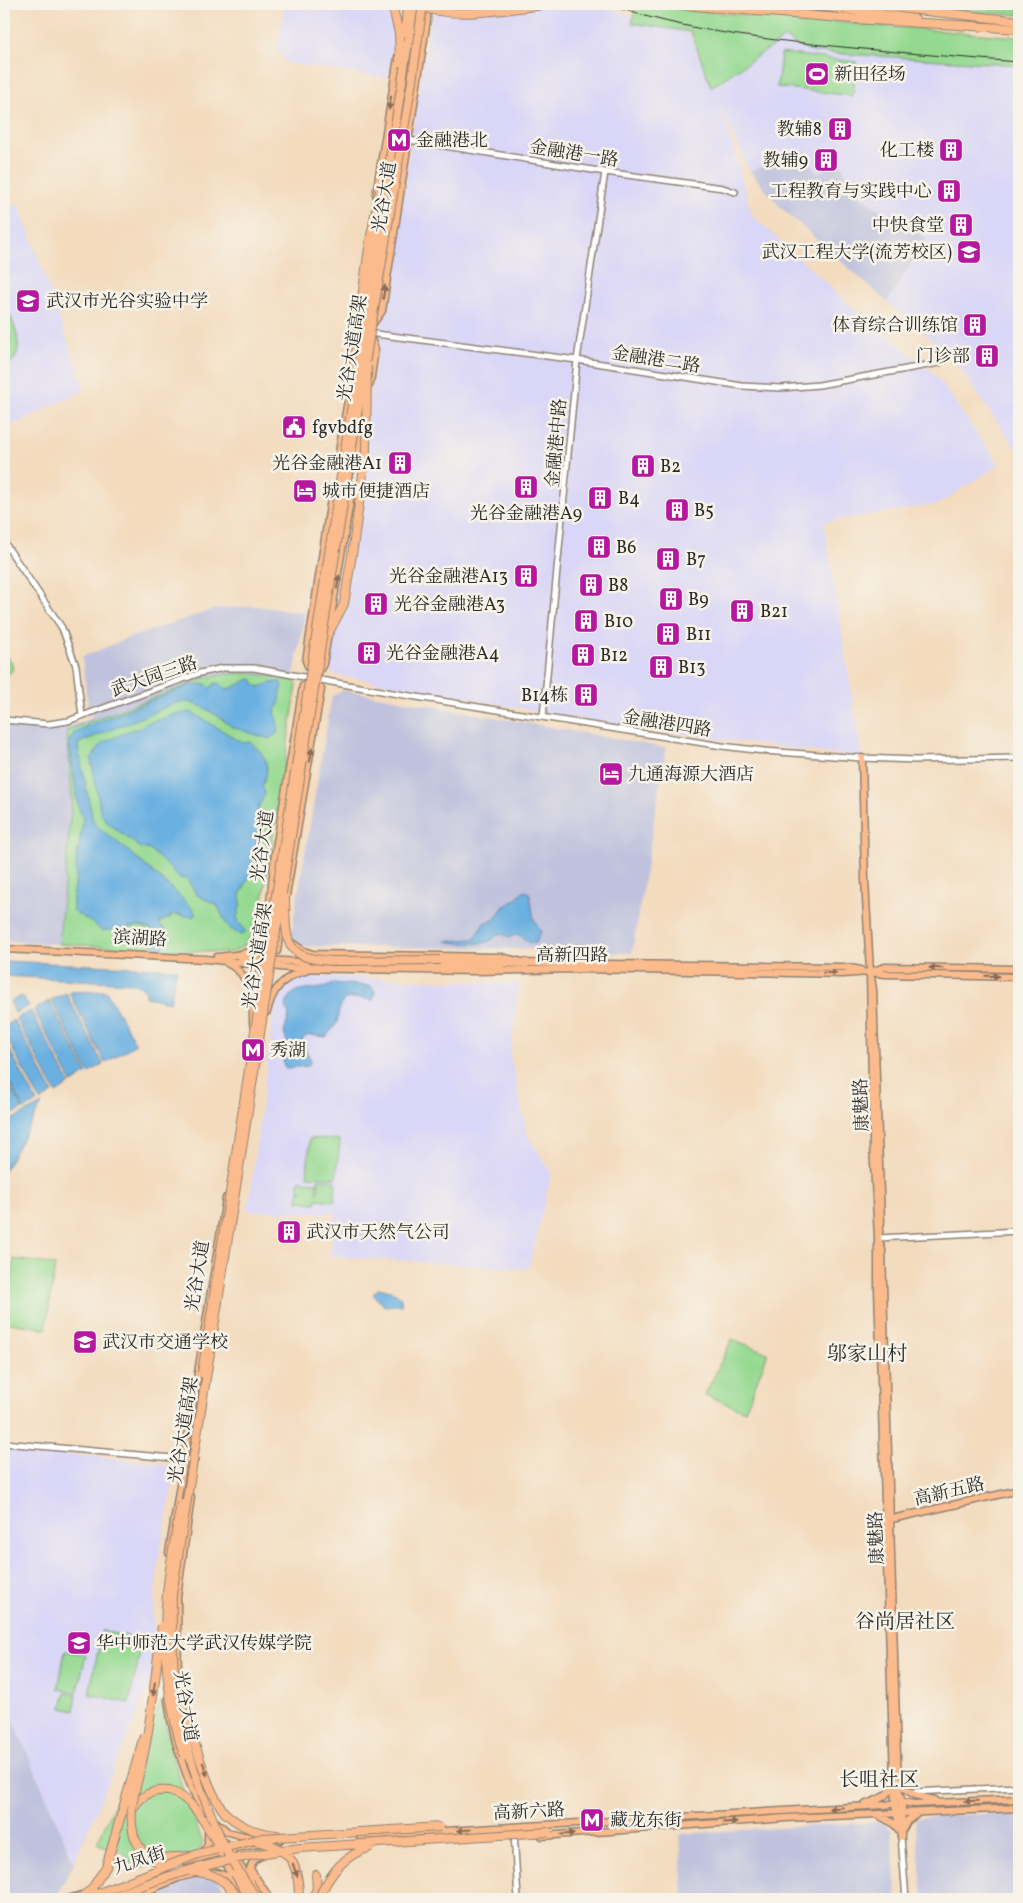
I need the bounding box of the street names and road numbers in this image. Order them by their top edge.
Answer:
street label: 金融港一路 [527,135,620,174]
street label: 光谷大道 [368,160,403,235]
street label: 光谷大道高架 [333,293,374,404]
street label: 金融港二路 [609,341,702,380]
street label: 金融港中路 [541,397,574,489]
street label: 武大园三路 [108,651,201,704]
street label: 金融港四路 [620,705,713,744]
street label: 光谷大道 [246,809,281,884]
street label: 光谷大道高架 [238,901,279,1012]
street label: 滨湖路 [112,926,168,953]
street label: 高新四路 [536,944,608,969]
street label: 康魅路 [849,1078,876,1132]
street label: 光谷大道 [181,1239,216,1314]
street label: 光谷大道高架 [164,1375,205,1486]
street label: 高新五路 [911,1472,987,1513]
street label: 康魅路 [864,1511,891,1565]
street label: 光谷大道 [167,1669,202,1744]
street label: 高新六路 [492,1798,566,1827]
street label: 九凤街 [110,1841,169,1882]

